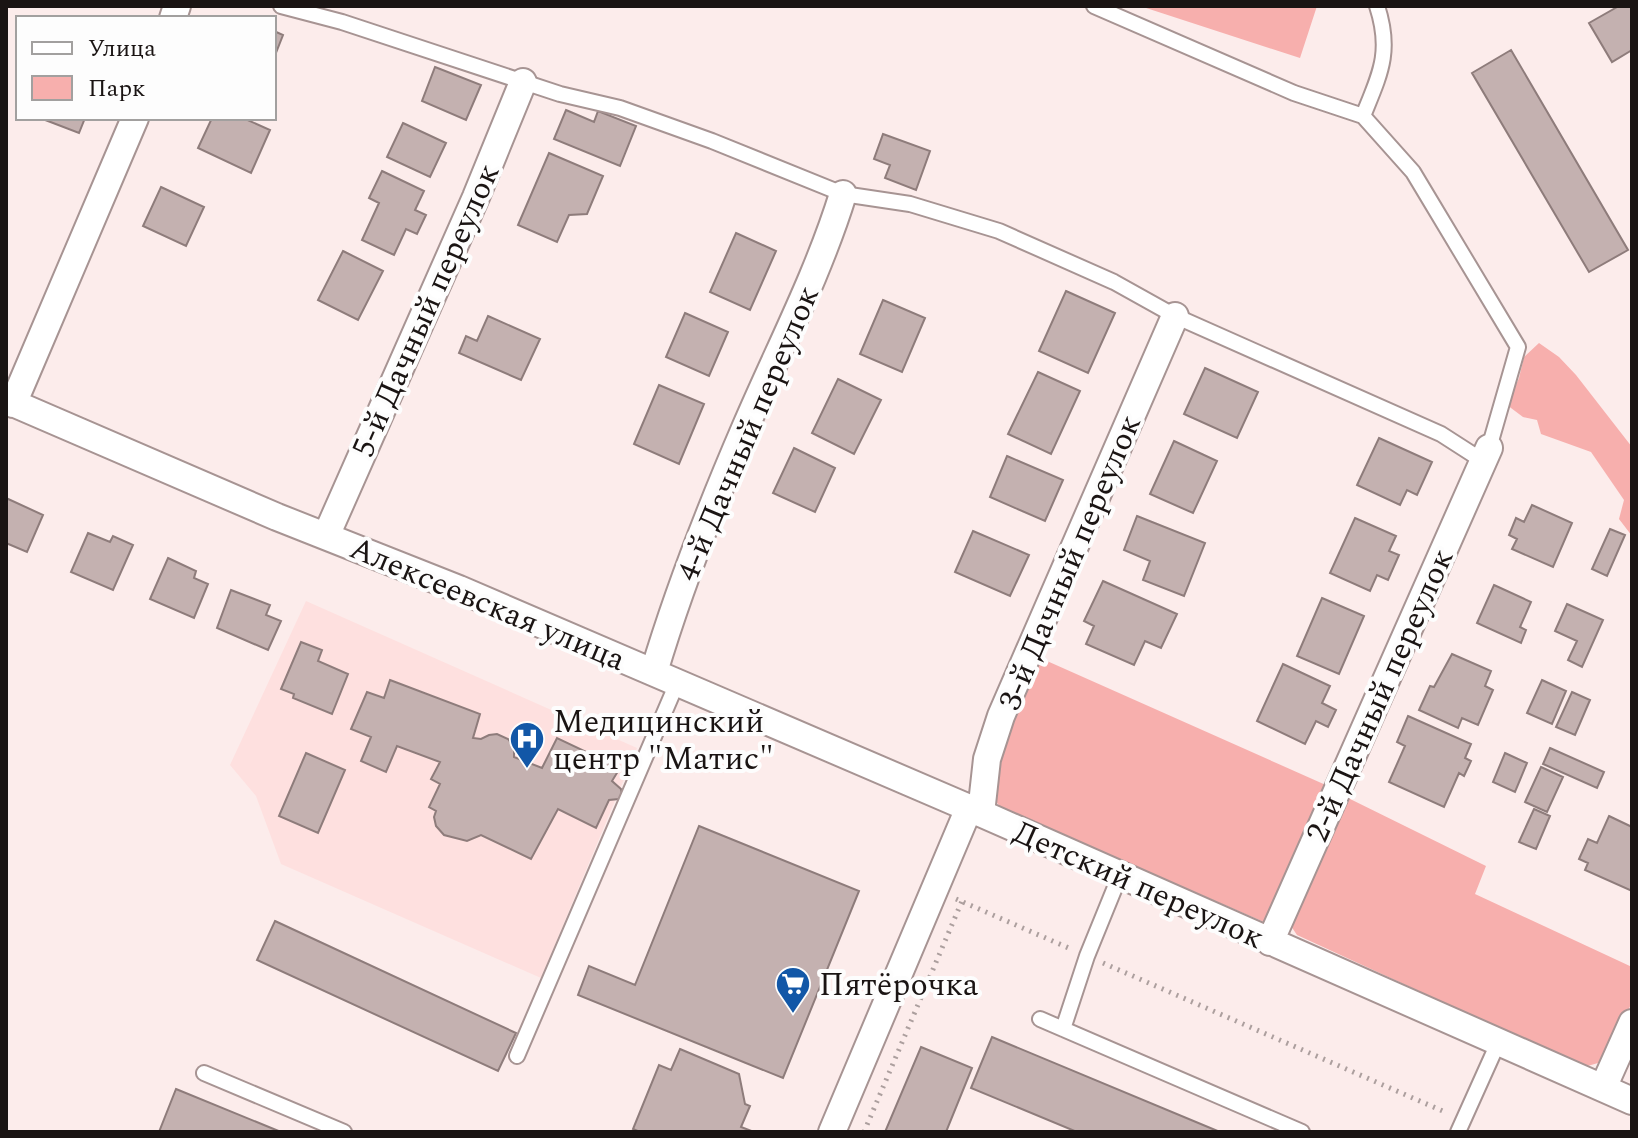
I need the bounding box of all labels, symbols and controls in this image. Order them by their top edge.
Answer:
legend [16,16,276,120]
text: Улица [88,31,156,67]
text: Парк [88,71,145,107]
street label: 5-й Дачный переулок [340,156,513,465]
street label: 4-й Дачный переулок [664,278,833,589]
street label: 3-й Дачный переулок [986,407,1155,718]
street label: Алексеевская улица [342,524,633,685]
street label: 2-й Дачный переулок [1294,541,1467,850]
place label: Медицинский центр "Матис" [553,698,774,784]
hospital icon: Медицинский центр "Матис" [508,720,546,770]
street label: Детский переулок [1005,808,1272,963]
place label: Пятёрочка [819,961,979,1010]
supermarket icon: Пятёрочка [774,965,812,1015]

